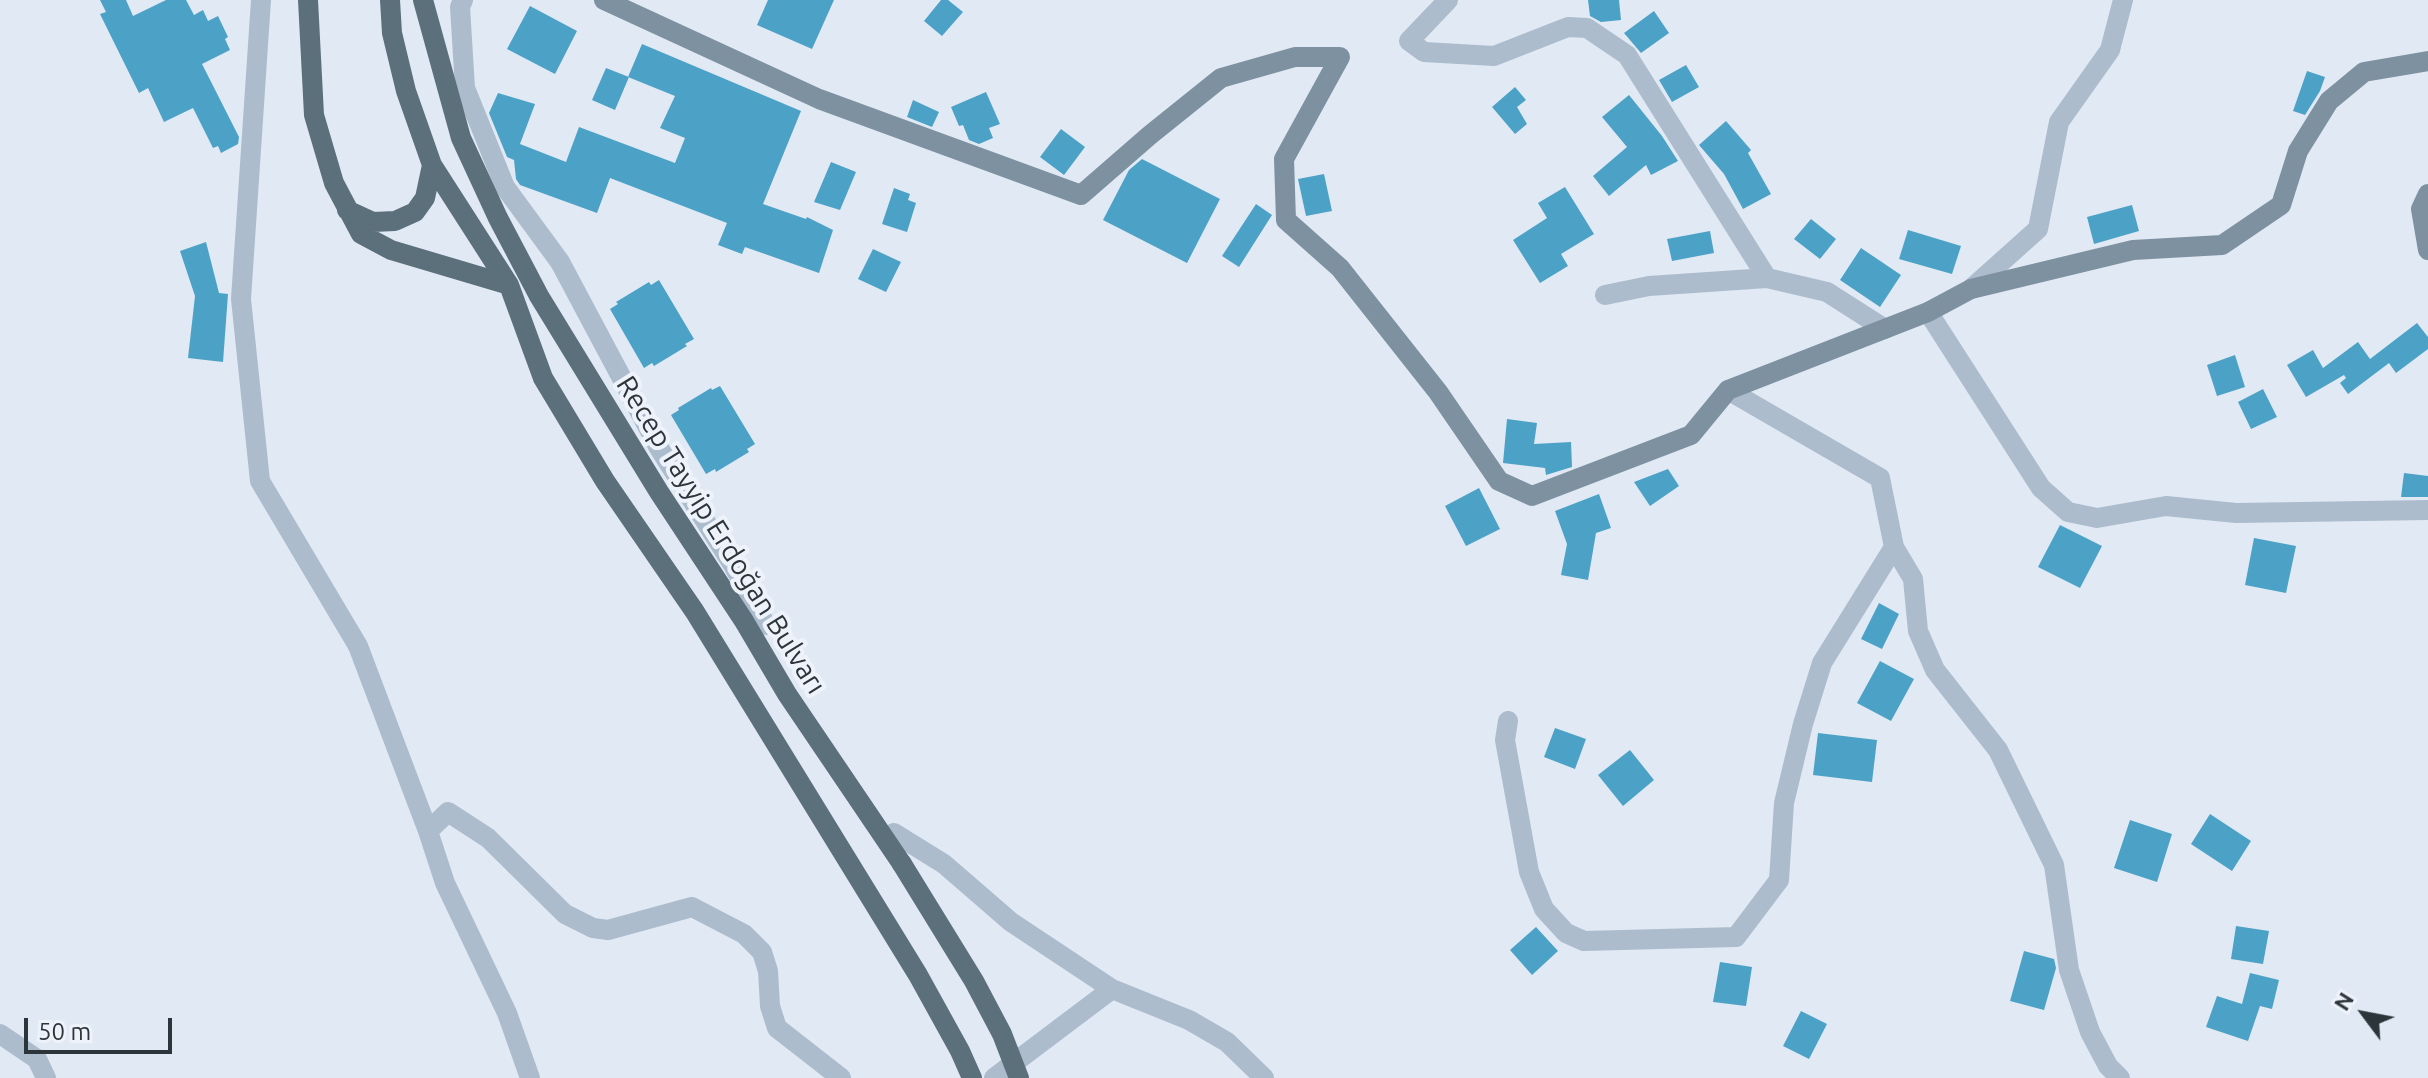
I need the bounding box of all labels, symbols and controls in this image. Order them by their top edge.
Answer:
street label: Recep Tayyip Erdoğan Bulvarı [609,370,833,700]
north arrow [2324,974,2404,1054]
text: N [2328,987,2358,1015]
scale bar [28,1002,176,1052]
text: 50 m [38,1018,91,1045]

